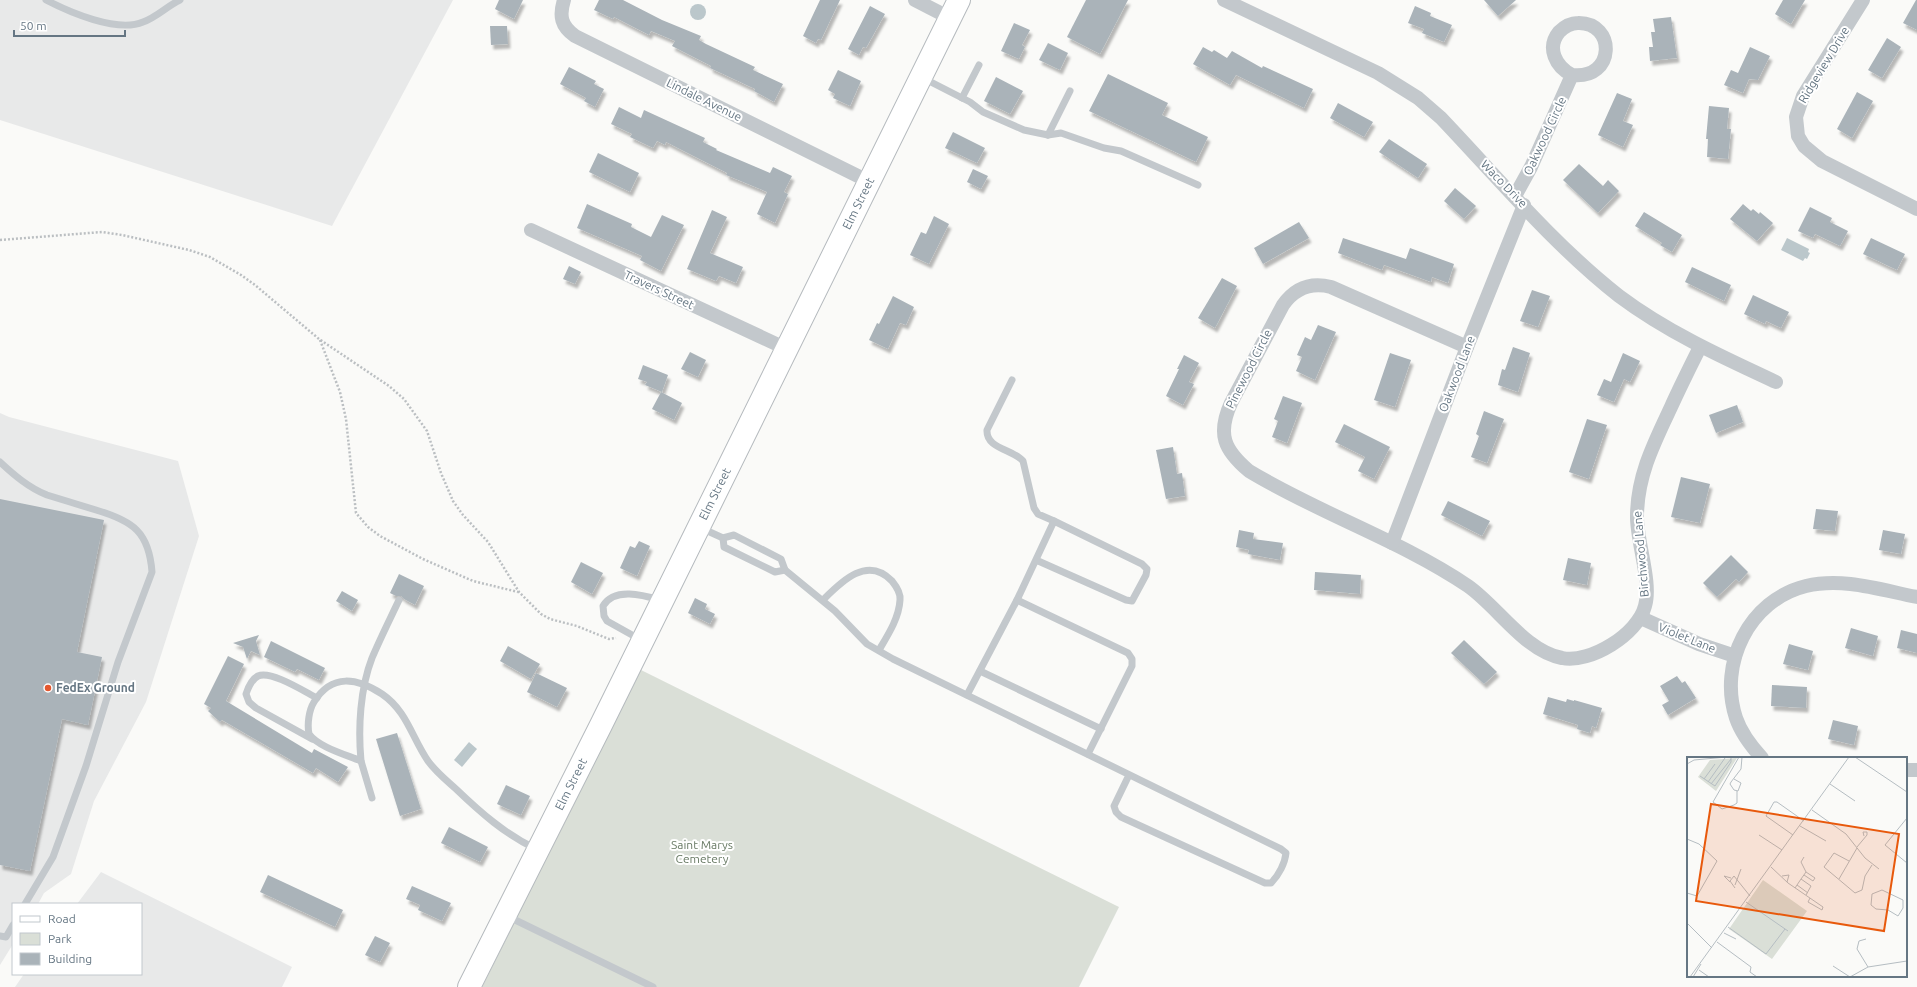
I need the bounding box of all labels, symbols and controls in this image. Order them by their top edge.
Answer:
scale bar [14,12,125,38]
text: 50 m [20,19,47,32]
street label: Ridgeview Drive [1796,24,1851,105]
street label: Lindale Avenue [665,76,744,123]
street label: Oakwood Circle [1521,95,1568,177]
street label: Waco Drive [1479,157,1530,210]
street label: Elm Street [840,175,877,231]
street label: Travers Street [622,268,696,311]
street label: Pinewood Circle [1223,327,1274,410]
street label: Oakwood Lane [1436,334,1477,414]
street label: Elm Street [696,465,733,522]
street label: Birchwood Lane [1630,510,1651,598]
street label: Violet Lane [1657,620,1718,655]
place label: FedEx Ground [56,681,135,694]
marker: FedEx Ground [43,683,53,693]
street label: Elm Street [552,756,589,812]
inset map [1687,757,1907,977]
park label: Saint Marys Cemetery [671,838,733,865]
legend [12,903,142,975]
text: Road [48,912,76,925]
text: Park [48,932,72,945]
text: Building [48,952,92,965]

